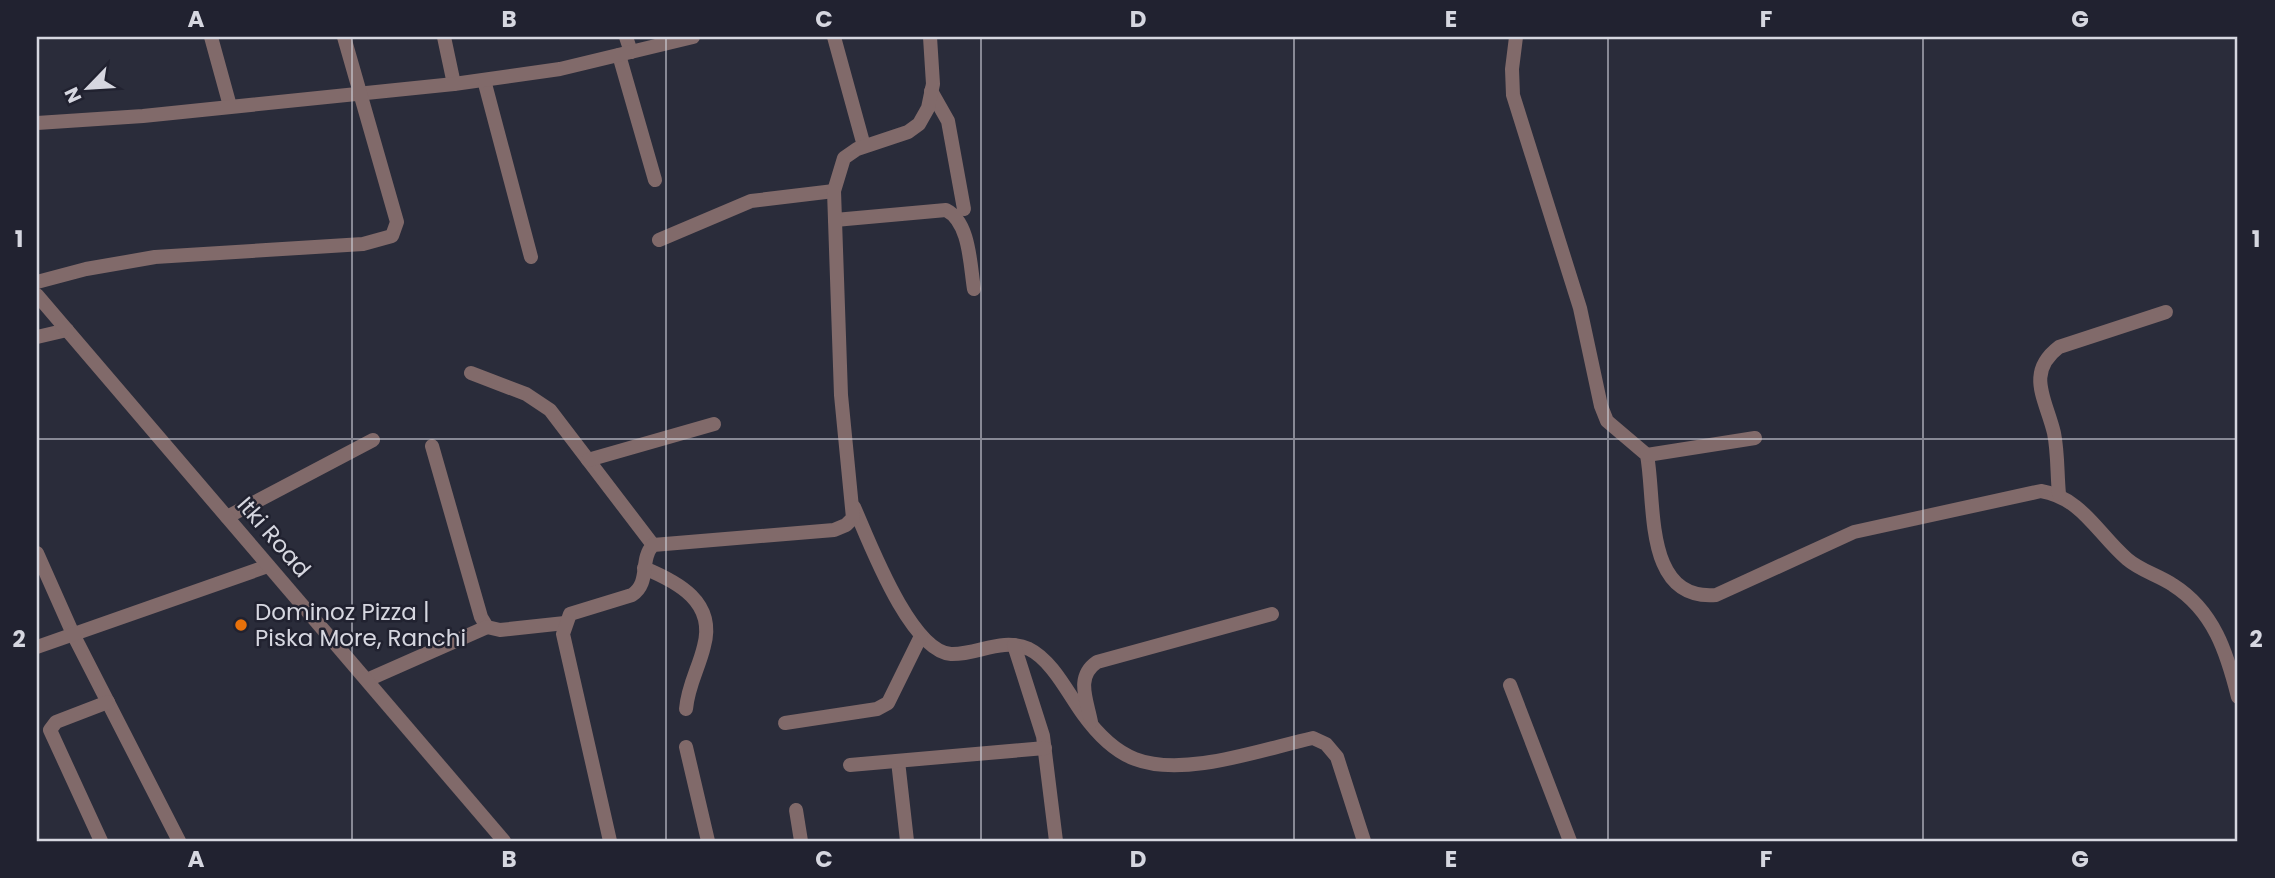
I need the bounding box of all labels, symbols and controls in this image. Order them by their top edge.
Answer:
text: A [188,3,205,35]
text: B [501,3,517,35]
text: C [815,3,833,35]
text: D [1130,3,1146,35]
text: E [1445,3,1457,35]
text: F [1760,3,1772,35]
text: G [2071,3,2089,35]
north arrow [52,52,122,122]
text: N [58,83,88,107]
text: 1 [15,223,23,255]
text: 1 [2252,223,2260,255]
street label: Itki Road [230,490,318,584]
place label: Dominoz Pizza | Piska More, Ranchi [255,596,466,654]
marker: Dominoz Pizza | Piska More, Ranchi [233,617,249,633]
text: 2 [12,623,26,655]
text: 2 [2249,623,2263,655]
text: A [188,843,205,875]
text: B [501,843,517,875]
text: C [815,843,833,875]
text: D [1130,843,1146,875]
text: E [1445,843,1457,875]
text: F [1760,843,1772,875]
text: G [2071,843,2089,875]

